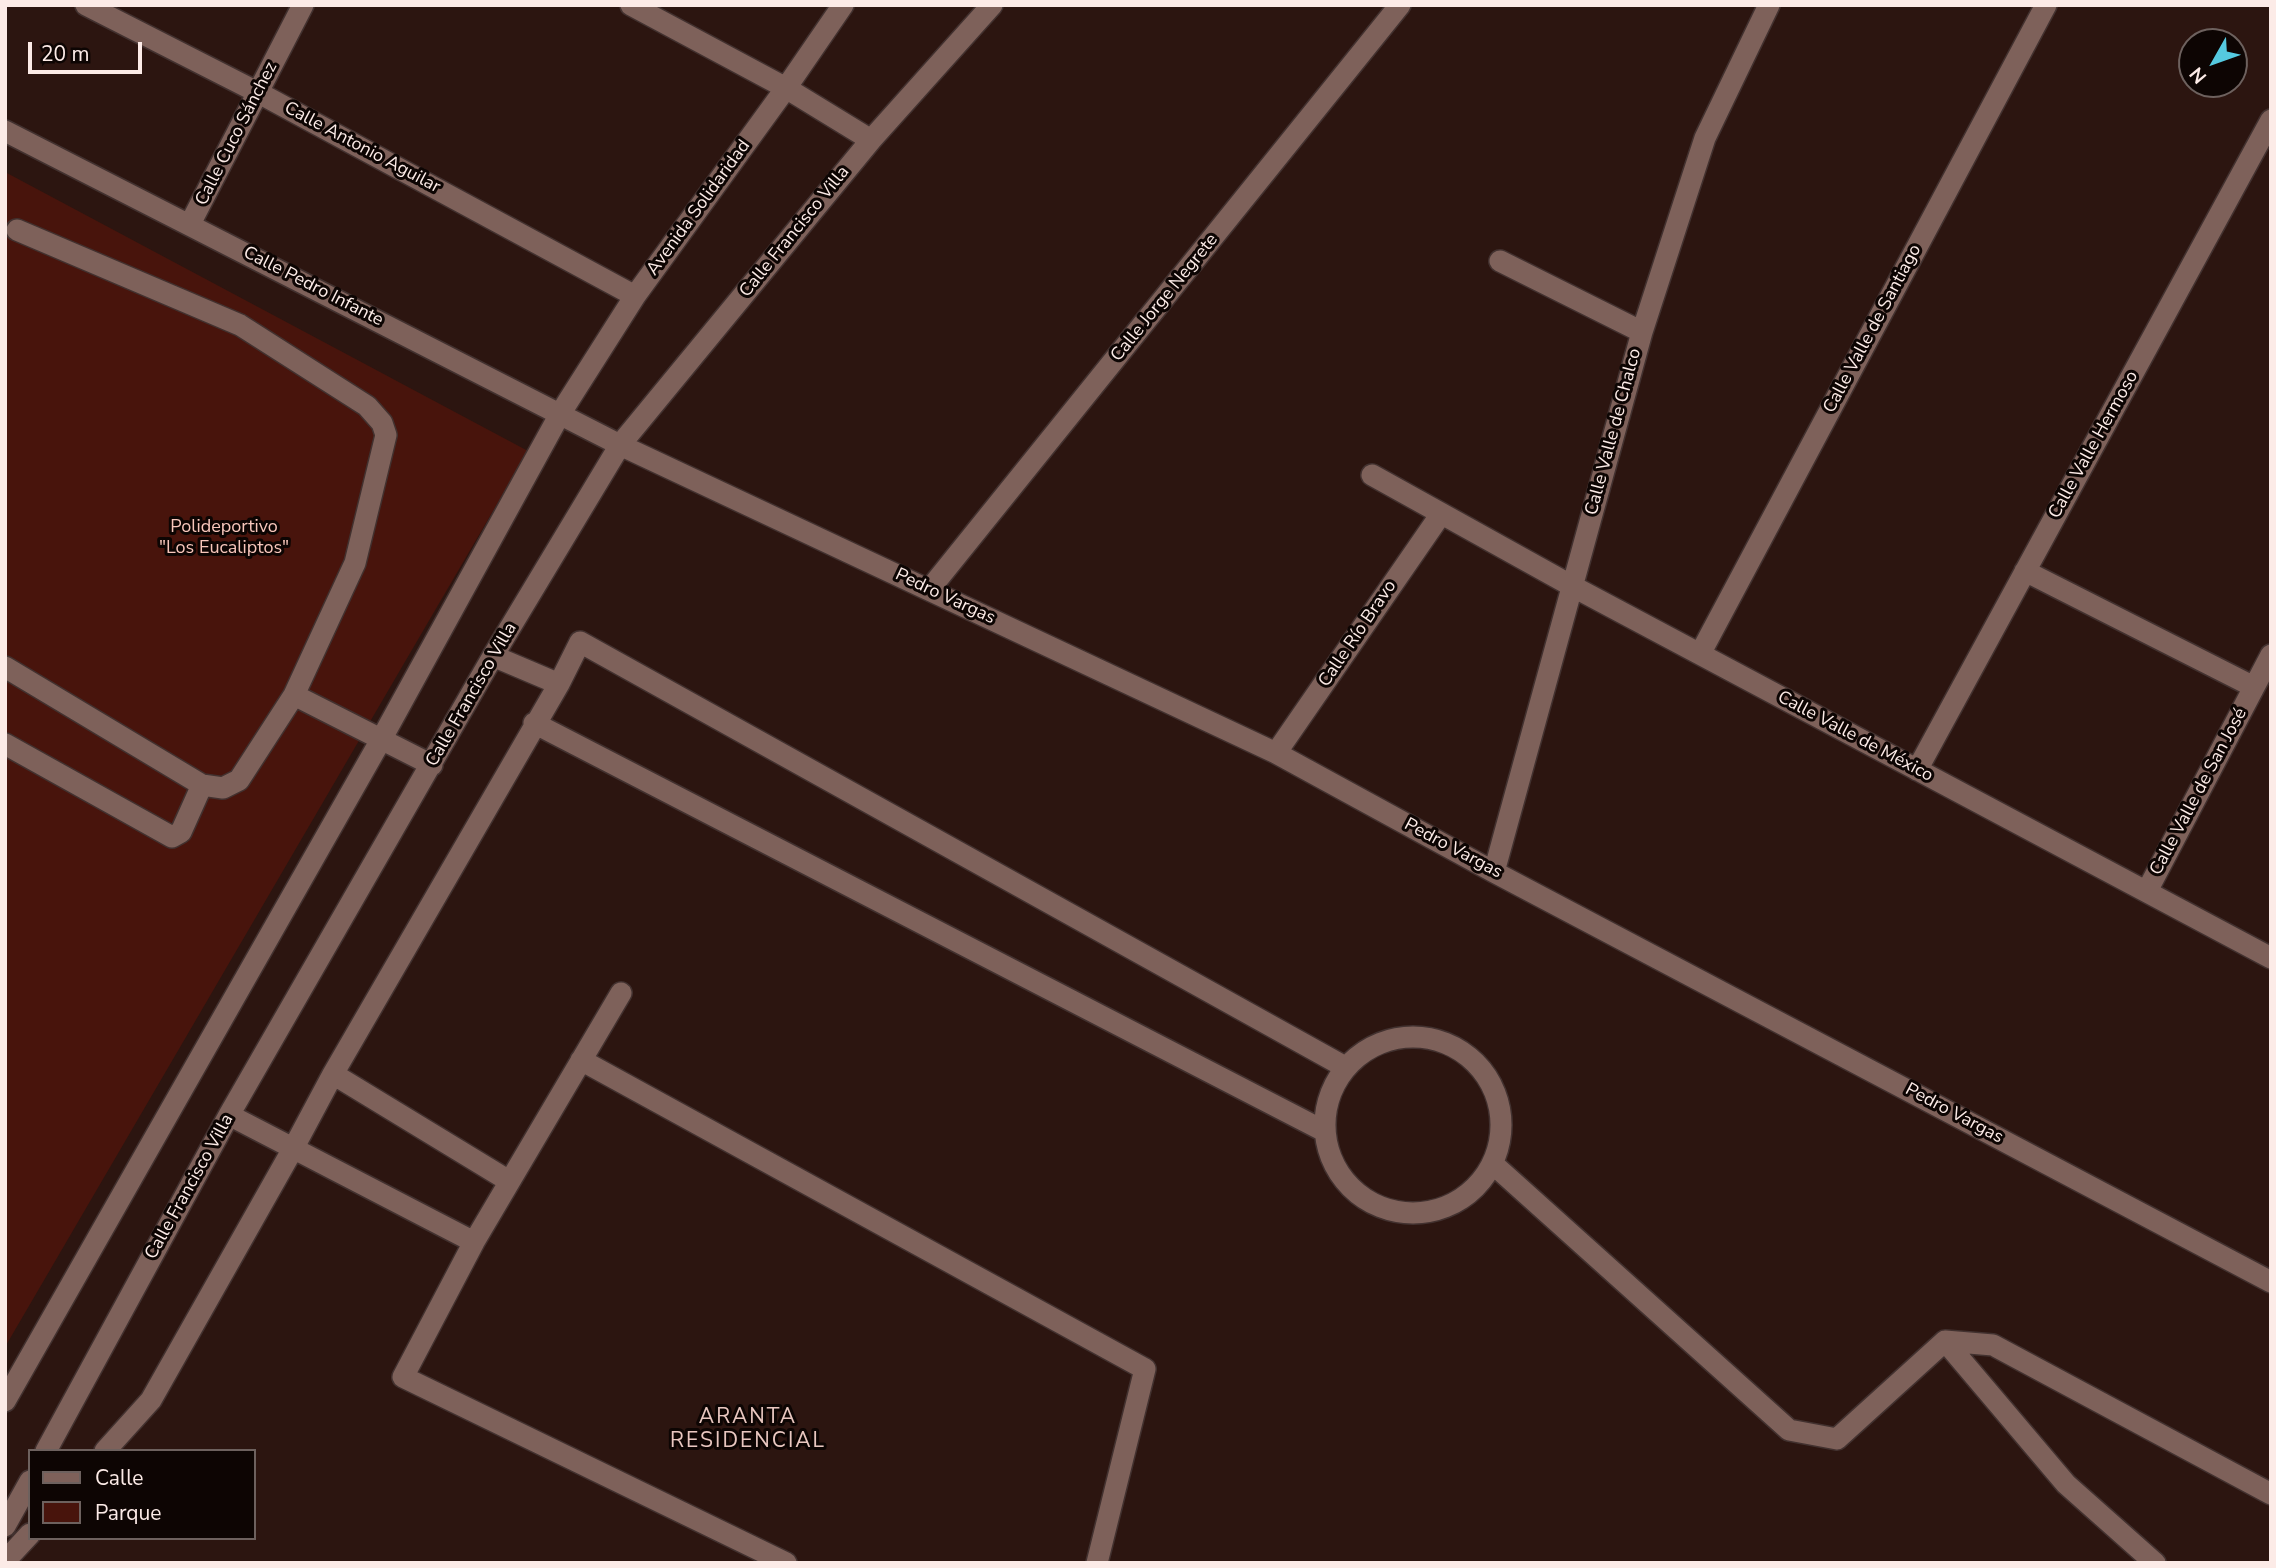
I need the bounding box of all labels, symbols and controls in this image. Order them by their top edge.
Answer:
scale bar [32,28,145,72]
north arrow [2178,28,2248,98]
text: 20 m [41,40,90,68]
street label: Calle Cuco Sánchez [191,59,283,209]
text: N [2184,61,2213,89]
street label: Calle Antonio Aguilar [280,98,444,198]
street label: Avenida Solidaridad [643,136,755,280]
street label: Calle Francisco Villa [735,162,855,302]
street label: Calle Jorge Negrete [1107,230,1223,366]
street label: Calle Valle de Santiago [1819,241,1927,417]
street label: Calle Pedro Infante [239,242,387,332]
street label: Calle Valle de Chalco [1581,346,1647,518]
street label: Calle Valle Hermoso [2044,367,2144,523]
park label: Polideportivo "Los Eucaliptos" [159,517,289,560]
street label: Pedro Vargas [891,564,999,630]
street label: Calle Río Bravo [1314,577,1402,691]
street label: Calle Francisco Villa [422,619,522,771]
street label: Calle Valle de México [1773,687,1937,787]
street label: Calle Valle de San José [2146,705,2252,879]
street label: Pedro Vargas [1400,814,1506,884]
street label: Pedro Vargas [1901,1079,2007,1149]
street label: Calle Francisco Villa [141,1111,239,1263]
district label: ARANTA RESIDENCIAL [671,1405,825,1455]
legend [28,1449,256,1540]
text: Calle [95,1464,143,1492]
text: Parque [95,1499,162,1527]

